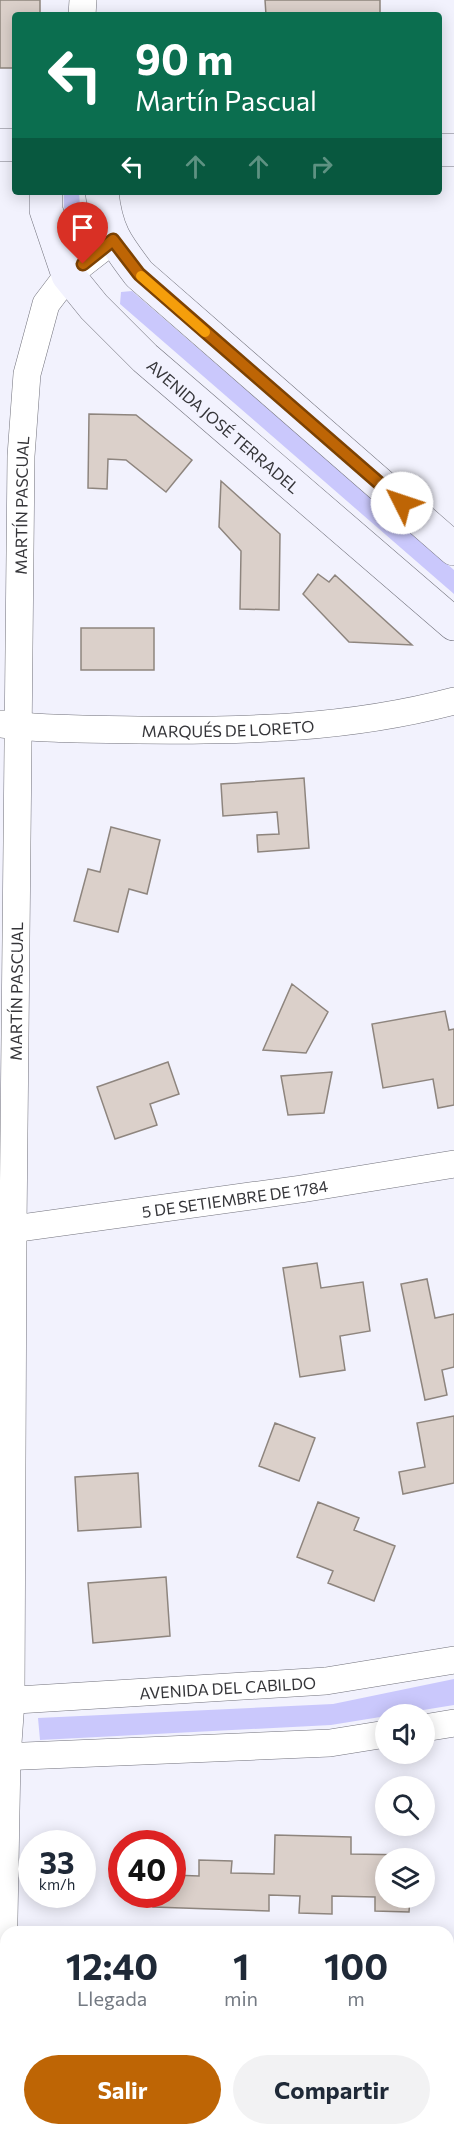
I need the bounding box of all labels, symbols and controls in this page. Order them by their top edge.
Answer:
text: 90 m [135,32,234,84]
icon: left [36,36,114,114]
text: Martín Pascual [135,84,317,117]
icon: left [116,150,149,183]
icon: ahead [179,150,212,183]
icon: ahead [242,150,275,183]
icon: right [305,150,338,183]
pin [57,202,108,264]
icon: arrive [66,211,99,244]
street label: AVENIDA JOSÉ TERRADEL [144,355,304,497]
street label: MARTÍN PASCUAL [10,435,32,575]
position arrow [370,471,434,535]
street label: MARQUÉS DE LORETO [141,715,315,740]
street label: MARTÍN PASCUAL [5,922,26,1061]
street label: 5 DE SETIEMBRE DE 1784 [141,1175,330,1221]
street label: AVENIDA DEL CABILDO [139,1672,316,1702]
map controls [375,1704,435,1908]
button: sound [375,1704,435,1764]
button: search [375,1776,435,1836]
speed limit sign: 40 [108,1830,186,1908]
text: 33 [40,1843,74,1880]
button: layers [375,1848,435,1908]
text: km/h [39,1875,75,1893]
text: 12:40 [66,1943,158,1987]
text: 1 [233,1943,249,1987]
text: 100 [324,1943,388,1987]
text: Llegada [77,1986,147,2010]
text: min [224,1986,258,2010]
text: m [347,1986,365,2010]
button: Salir [24,2055,221,2124]
button: Compartir [233,2055,430,2124]

